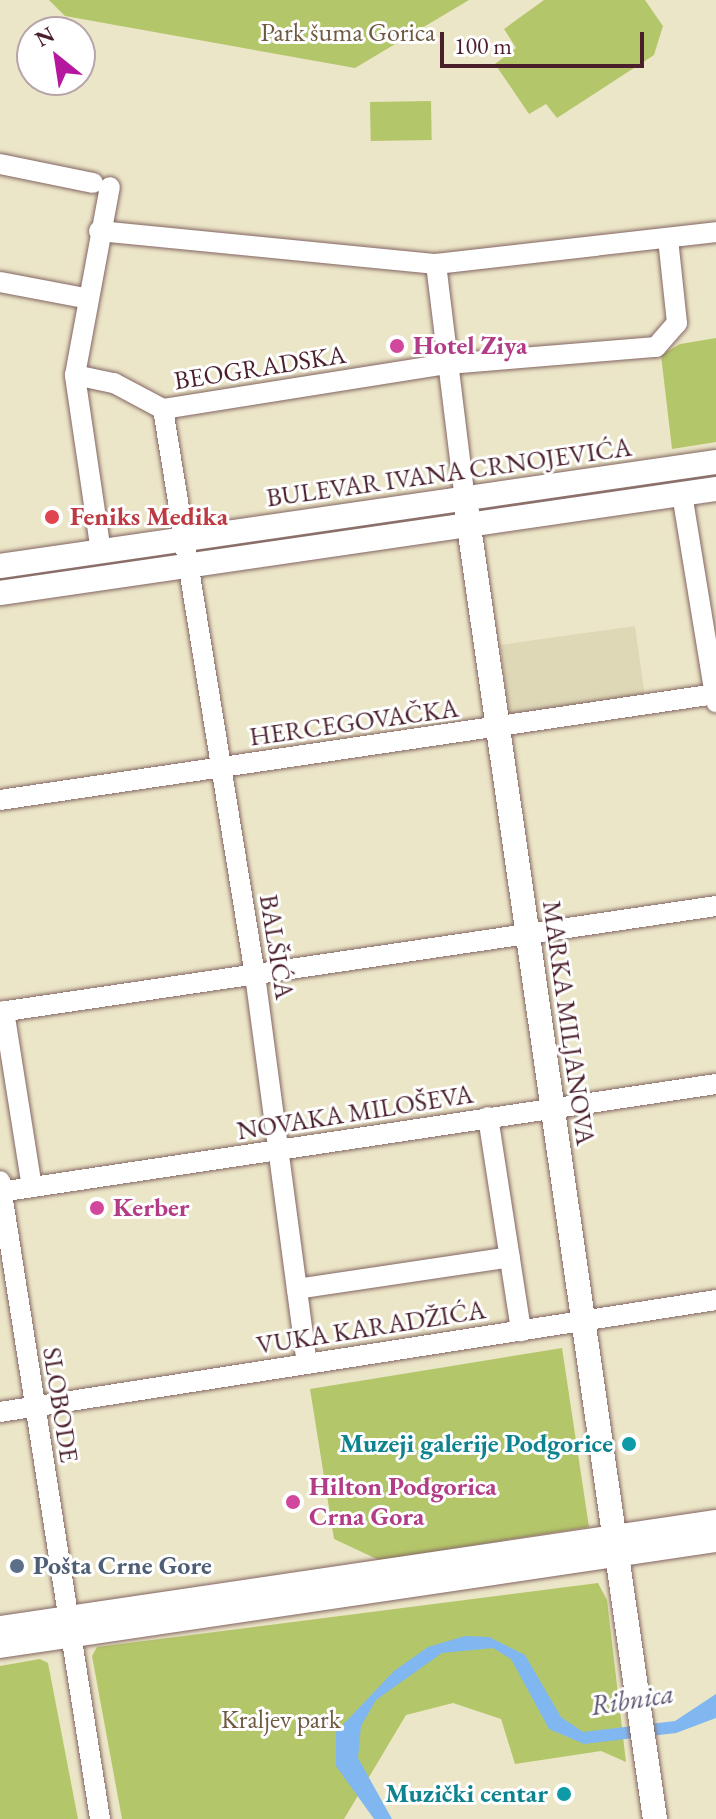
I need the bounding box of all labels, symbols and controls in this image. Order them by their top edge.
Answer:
north arrow [16,16,96,96]
scale bar [444,16,648,66]
park label: Park šuma Gorica [261,17,435,49]
text: N [30,20,60,54]
text: 100 m [454,30,512,61]
place label: Hotel Ziya [413,330,527,362]
marker: Hotel Ziya [388,337,406,355]
street label: BEOGRADSKA [172,339,348,397]
street label: BULEVAR IVANA CRNOJEVIĆA [264,432,634,514]
place label: Feniks Medika [70,501,228,533]
marker: Feniks Medika [41,506,63,528]
street label: HERCEGOVAČKA [247,693,461,753]
street label: BALŠIĆA [252,892,300,1002]
street label: MARKA MILJANOVA [535,899,601,1147]
street label: NOVAKA MILOŠEVA [235,1079,475,1147]
place label: Kerber [113,1192,190,1224]
marker: Kerber [88,1199,106,1217]
street label: VUKA KARADŽIĆA [254,1294,488,1362]
street label: SLOBODE [35,1345,85,1465]
place label: Muzeji galerije Podgorice [340,1428,613,1460]
marker: Muzeji galerije Podgorice [620,1435,638,1453]
place label: Hilton Podgorica Crna Gora [309,1471,497,1532]
marker: Hilton Podgorica Crna Gora [284,1493,302,1511]
place label: Pošta Crne Gore [33,1550,212,1582]
marker: Pošta Crne Gore [8,1557,26,1575]
water label: Ribnica [588,1676,676,1722]
park label: Kraljev park [221,1704,341,1736]
place label: Muzički centar [385,1778,548,1810]
marker: Muzički centar [555,1785,573,1803]

